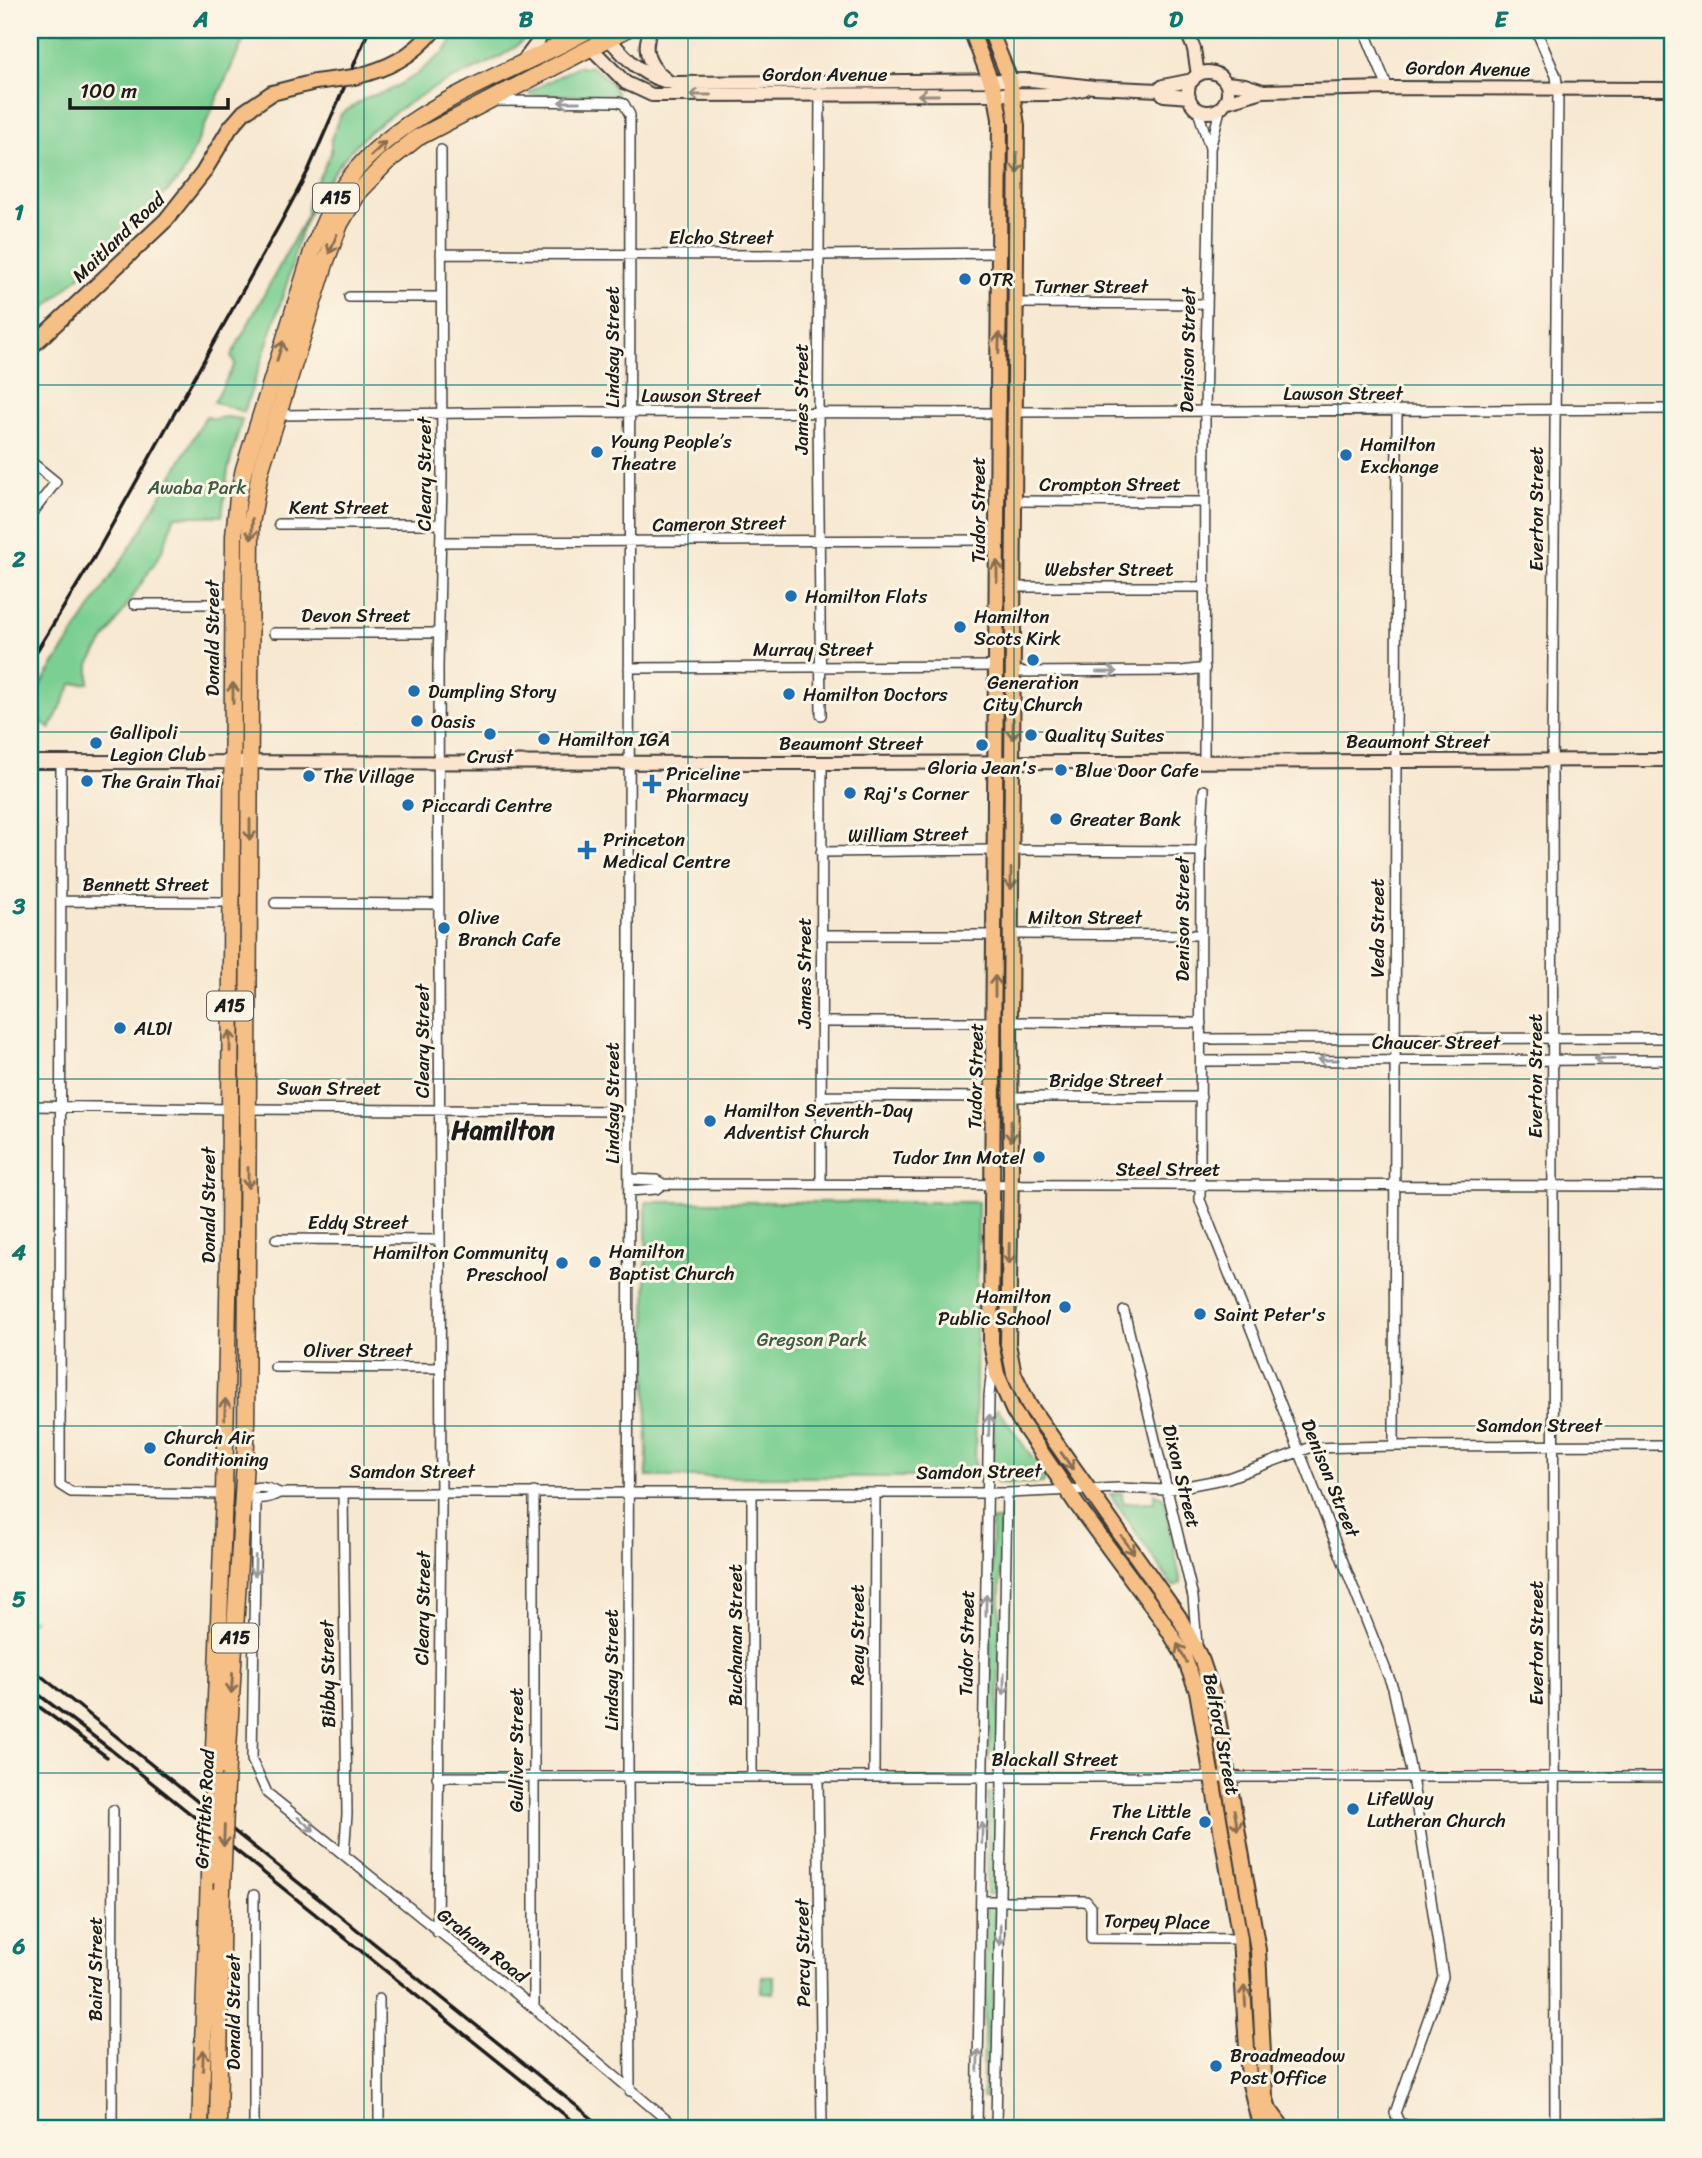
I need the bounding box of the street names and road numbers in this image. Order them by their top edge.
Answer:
street label: Gordon Avenue [1405,51,1531,86]
street label: Gordon Avenue [763,58,888,91]
street label: Maitland Road [64,183,174,291]
road number: A15 [313,183,359,212]
street label: Elcho Street [669,221,775,254]
street label: Turner Street [1034,270,1149,303]
street label: Lindsay Street [596,286,629,408]
street label: Denison Street [1170,286,1205,413]
street label: James Street [785,343,818,456]
street label: Lawson Street [1283,377,1404,410]
street label: Lawson Street [641,379,762,412]
street label: Cleary Street [408,416,441,531]
street label: Everton Street [1520,447,1553,571]
street label: Tudor Street [962,457,995,563]
street label: Crompton Street [1039,468,1181,501]
street label: Kent Street [289,491,389,524]
street label: Cameron Street [652,506,787,541]
street label: Webster Street [1045,553,1174,586]
street label: Donald Street [196,578,229,696]
street label: Devon Street [301,599,411,632]
street label: Murray Street [753,633,874,666]
street label: Beaumont Street [1346,725,1491,758]
street label: Beaumont Street [779,727,924,760]
street label: William Street [848,817,970,852]
street label: Denison Street [1166,855,1199,982]
street label: Bennett Street [82,868,210,901]
street label: Veda Street [1361,878,1394,978]
street label: Milton Street [1028,901,1143,934]
street label: James Street [788,917,821,1030]
street label: Cleary Street [406,983,439,1098]
road number: A15 [207,992,253,1021]
street label: Everton Street [1519,1014,1552,1138]
street label: Tudor Street [958,1023,993,1129]
street label: Chaucer Street [1372,1026,1501,1059]
street label: Lindsay Street [596,1042,629,1164]
street label: Bridge Street [1049,1064,1164,1097]
street label: Swan Street [277,1072,381,1105]
street label: Donald Street [192,1145,225,1263]
street label: Steel Street [1116,1153,1220,1186]
street label: Eddy Street [308,1206,410,1239]
street label: Oliver Street [304,1334,414,1367]
street label: Samdon Street [1476,1409,1603,1442]
street label: Denison Street [1292,1414,1370,1544]
street label: Dixon Street [1153,1421,1210,1531]
street label: Samdon Street [916,1454,1043,1489]
street label: Samdon Street [349,1455,476,1488]
street label: Cleary Street [405,1549,440,1665]
street label: Buchanan Street [719,1564,752,1706]
street label: Everton Street [1520,1581,1553,1705]
street label: Reay Street [841,1585,874,1685]
street label: Tudor Street [949,1590,984,1696]
street label: Lindsay Street [595,1609,628,1731]
street label: Bibby Street [310,1619,345,1728]
road number: A15 [212,1624,258,1652]
street label: Belford Street [1194,1670,1250,1798]
street label: Gulliver Street [500,1688,533,1812]
street label: Blackall Street [991,1743,1119,1776]
street label: Griffiths Road [185,1747,224,1870]
street label: Percy Street [785,1897,820,2007]
street label: Graham Road [430,1899,537,1993]
street label: Torpey Place [1103,1904,1211,1939]
street label: Baird Street [79,1917,112,2021]
street label: Donald Street [217,1952,250,2070]

